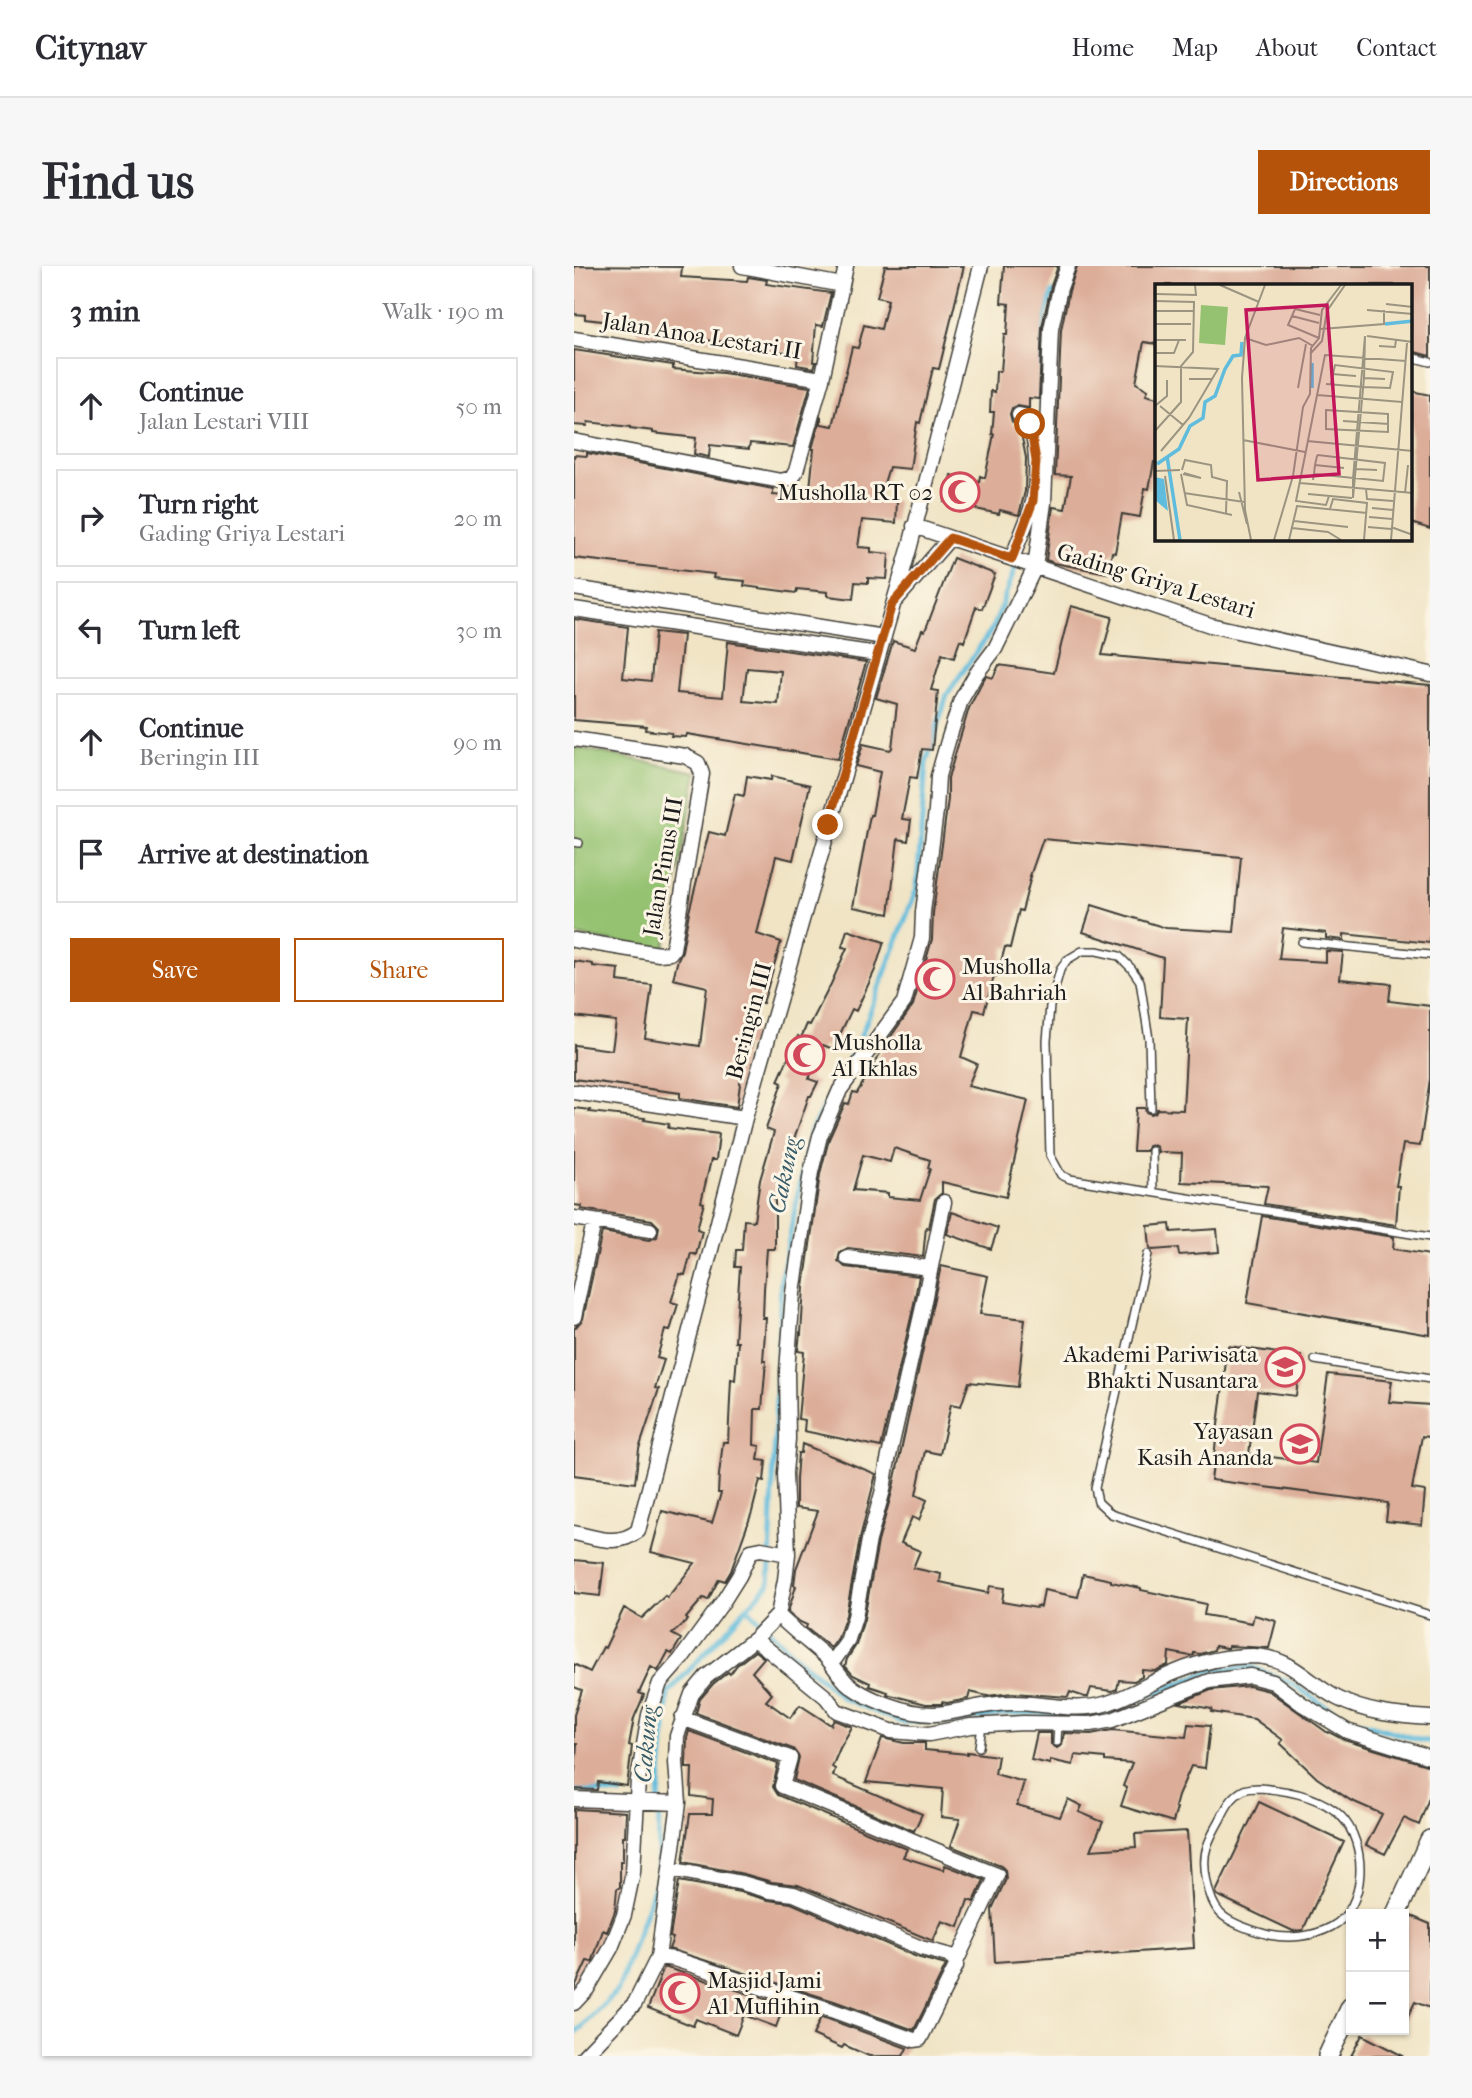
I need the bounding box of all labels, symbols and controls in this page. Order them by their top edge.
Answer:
text: Citynav [35,29,146,68]
text: Home [1072,34,1134,62]
text: Map [1172,34,1218,62]
text: About [1256,34,1318,62]
text: Contact [1356,34,1437,62]
button: Directions [1258,150,1430,214]
text: Find us [42,153,194,211]
inset map [1155,284,1412,541]
text: 3 min [70,294,140,329]
text: Walk · 190 m [383,298,504,325]
street label: Jalan Anoa Lestari II [598,307,804,365]
text: Continue [139,377,244,408]
icon: ahead [72,387,110,425]
text: 50 m [455,393,502,420]
text: Jalan Lestari VIII [139,408,309,435]
route start [1014,408,1045,439]
mosque icon: Musholla RT 02 [939,471,981,513]
place label: Musholla RT 02 [777,479,933,506]
text: Turn right [139,489,259,520]
icon: right [72,499,110,537]
text: 20 m [453,505,502,532]
text: Gading Griya Lestari [139,520,345,547]
street label: Gading Griya Lestari [1054,538,1259,624]
icon: left [72,611,110,649]
text: Turn left [139,615,240,646]
text: 30 m [456,617,502,644]
text: Continue [139,713,244,744]
icon: ahead [72,723,110,761]
text: 90 m [453,729,502,756]
text: Beringin III [139,744,260,771]
street label: Jalan Pinus III [637,795,689,941]
route end [812,809,843,840]
icon: arrive [72,835,110,873]
text: Arrive at destination [139,839,369,870]
button: Save [70,938,280,1002]
button: Share [294,938,504,1002]
place label: Musholla Al Bahriah [961,953,1067,1006]
mosque icon: Musholla Al Bahriah [914,958,956,1000]
street label: Beringin III [720,959,778,1083]
place label: Musholla Al Ikhlas [831,1029,922,1082]
mosque icon: Musholla Al Ikhlas [784,1034,826,1076]
water label: Cakung [762,1134,806,1216]
place label: Akademi Pariwisata Bhakti Nusantara [1062,1341,1258,1394]
school or university icon: Akademi Pariwisata Bhakti Nusantara [1264,1346,1306,1388]
place label: Yayasan Kasih Ananda [1137,1418,1274,1471]
school or university icon: Yayasan Kasih Ananda [1279,1423,1321,1465]
water label: Cakung [629,1704,663,1784]
map controls [1346,1909,1409,2035]
button: + [1346,1909,1409,1972]
place label: Masjid Jami Al Muflihin [706,1967,822,2020]
mosque icon: Masjid Jami Al Muflihin [659,1972,701,2014]
button: − [1346,1972,1409,2035]

